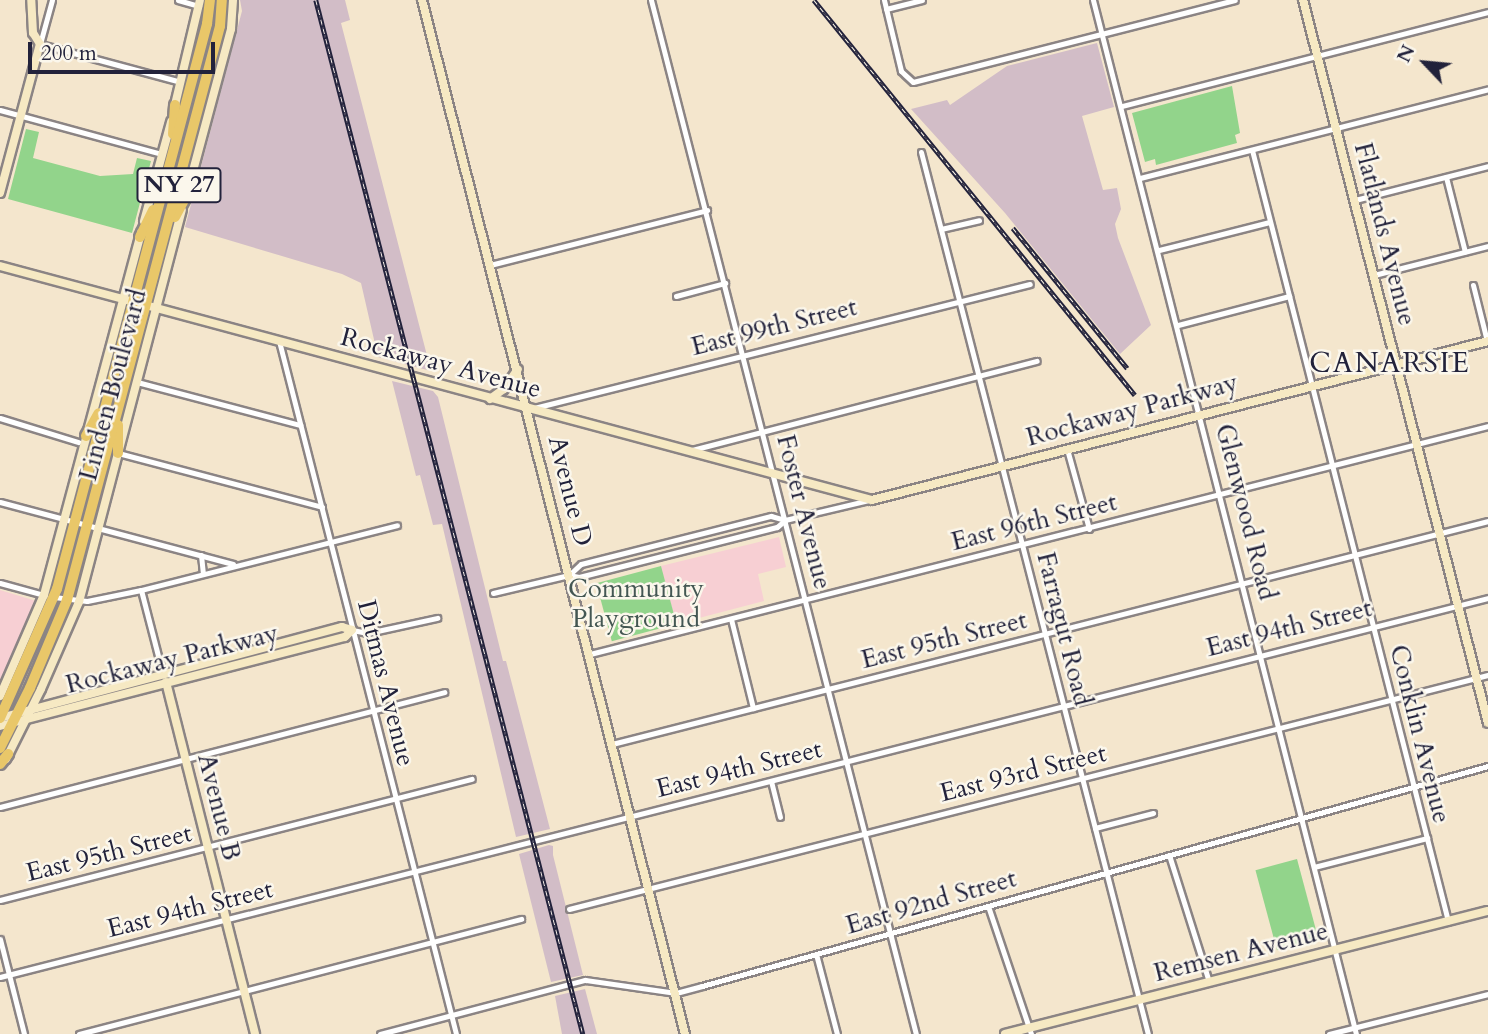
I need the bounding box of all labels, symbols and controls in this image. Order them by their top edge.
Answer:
scale bar [32,28,219,72]
north arrow [1390,28,1460,98]
text: 200 m [41,39,97,68]
text: N [1391,41,1421,67]
street label: Flatlands Avenue [1347,139,1423,329]
road number: NY 27 [135,164,223,205]
street label: Linden Boulevard [72,286,154,484]
street label: East 99th Street [688,291,860,363]
street label: Rockaway Avenue [337,321,545,405]
district label: CANARSIE [1310,346,1470,380]
street label: Rockaway Parkway [1023,367,1241,453]
street label: Glenwood Road [1209,421,1283,603]
street label: Foster Avenue [770,431,838,593]
street label: Avenue D [541,433,599,549]
street label: East 96th Street [948,486,1120,558]
street label: Farragut Road [1030,549,1098,709]
park label: Community Playground [568,573,704,634]
street label: East 94th Street [1203,592,1375,664]
street label: Ditmas Avenue [350,597,422,769]
street label: East 95th Street [858,604,1030,676]
street label: Rockaway Parkway [63,618,281,700]
street label: Conklin Avenue [1383,642,1457,826]
street label: East 94th Street [653,733,825,805]
street label: East 93rd Street [936,737,1110,809]
street label: Avenue B [191,750,247,864]
street label: East 95th Street [23,817,195,889]
street label: East 92nd Street [842,863,1020,941]
street label: East 94th Street [104,873,276,945]
street label: Remsen Avenue [1151,915,1331,989]

